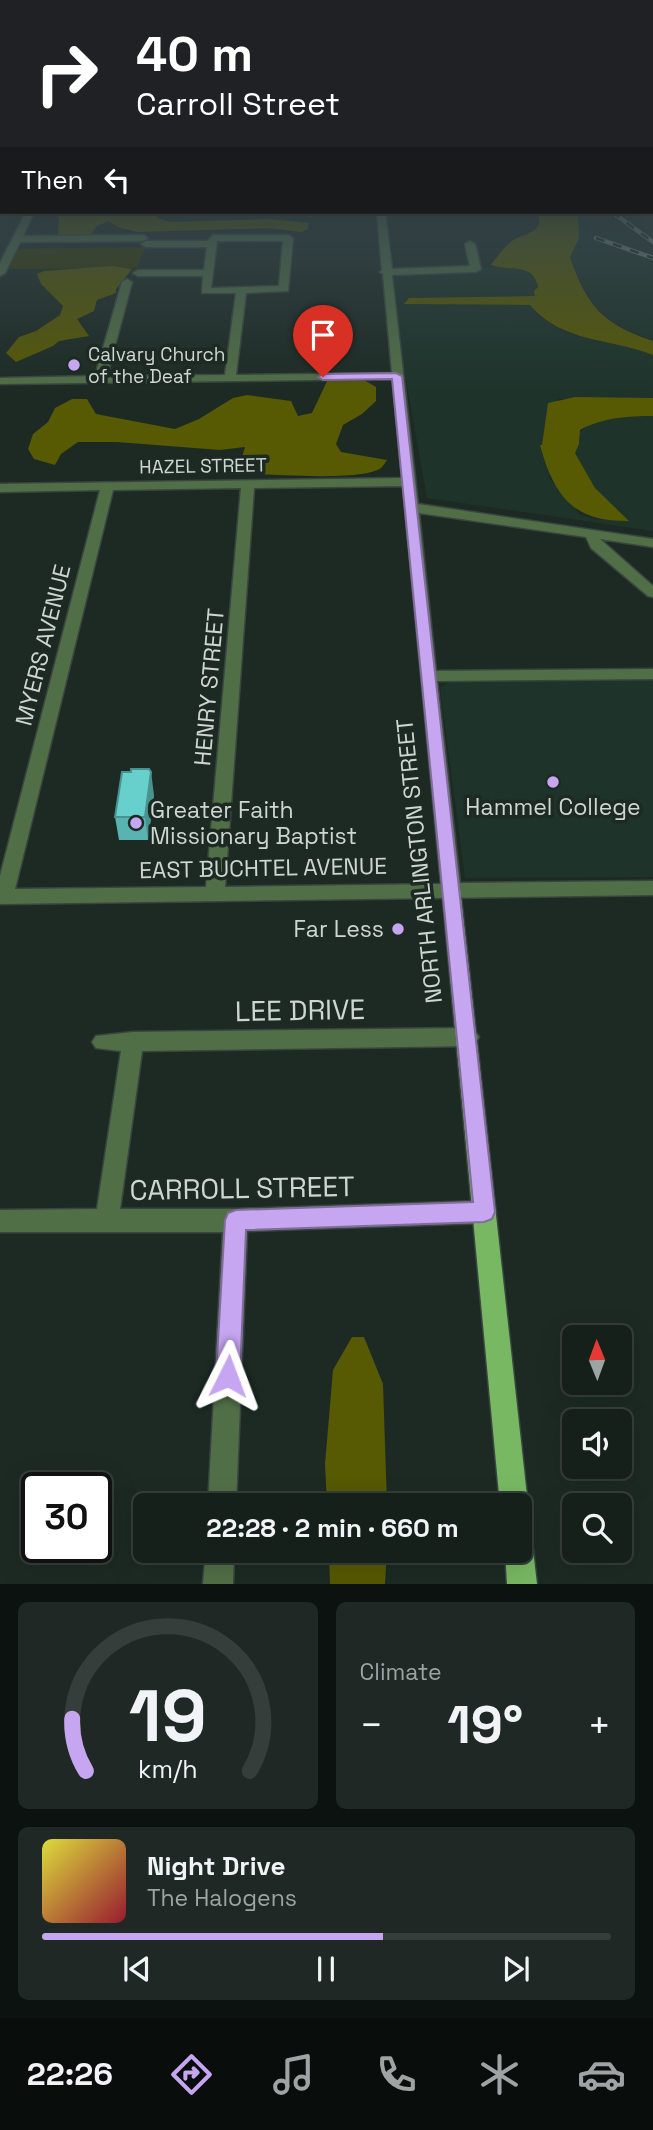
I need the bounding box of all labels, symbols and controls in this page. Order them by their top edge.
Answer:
text: 40 m [136,23,253,85]
icon: right [21,28,112,119]
text: Carroll Street [136,84,340,124]
icon: left [98,161,136,199]
text: Then [21,163,84,197]
pin [293,305,353,377]
icon: arrive [304,316,342,354]
place label: Calvary Church of the Deaf [88,342,225,389]
marker: Calvary Church of the Deaf [66,357,82,373]
street label: HAZEL STREET [139,452,267,480]
street label: MYERS AVENUE [8,561,78,729]
street label: HENRY STREET [187,607,231,767]
street label: NORTH ARLINGTON STREET [389,717,449,1005]
marker: Hammel College [545,774,561,790]
place label: Hammel College [465,792,641,822]
place label: Greater Faith Missionary Baptist [150,795,357,851]
marker: Greater Faith Missionary Baptist [128,815,144,831]
street label: EAST BUCHTEL AVENUE [139,851,387,885]
place label: Far Less [294,914,384,944]
marker: Far Less [390,921,406,937]
street label: LEE DRIVE [235,991,365,1029]
street label: CARROLL STREET [129,1168,355,1208]
north arrow [562,1325,632,1395]
map controls [562,1325,632,1563]
position arrow [191,1339,265,1413]
button: sound [562,1409,632,1479]
speed limit sign: 30 [21,1472,112,1563]
button: search [562,1493,632,1563]
text: 22:28 · 2 min · 660 m [206,1511,459,1545]
text: Climate [360,1657,442,1687]
text: 19 [129,1670,207,1763]
text: 19° [447,1692,523,1758]
text: − [360,1701,383,1749]
text: + [587,1701,611,1749]
text: km/h [138,1753,198,1785]
text: Night Drive [147,1849,285,1883]
text: The Halogens [147,1883,297,1913]
icon: previous [118,1950,156,1988]
icon: pause [307,1950,345,1988]
icon: next [497,1950,535,1988]
icon: directions [167,2050,216,2099]
icon: music [269,2050,318,2099]
icon: phone [372,2050,421,2099]
icon: climate [475,2050,524,2099]
icon: car [577,2050,626,2099]
text: 22:26 [27,2054,113,2094]

